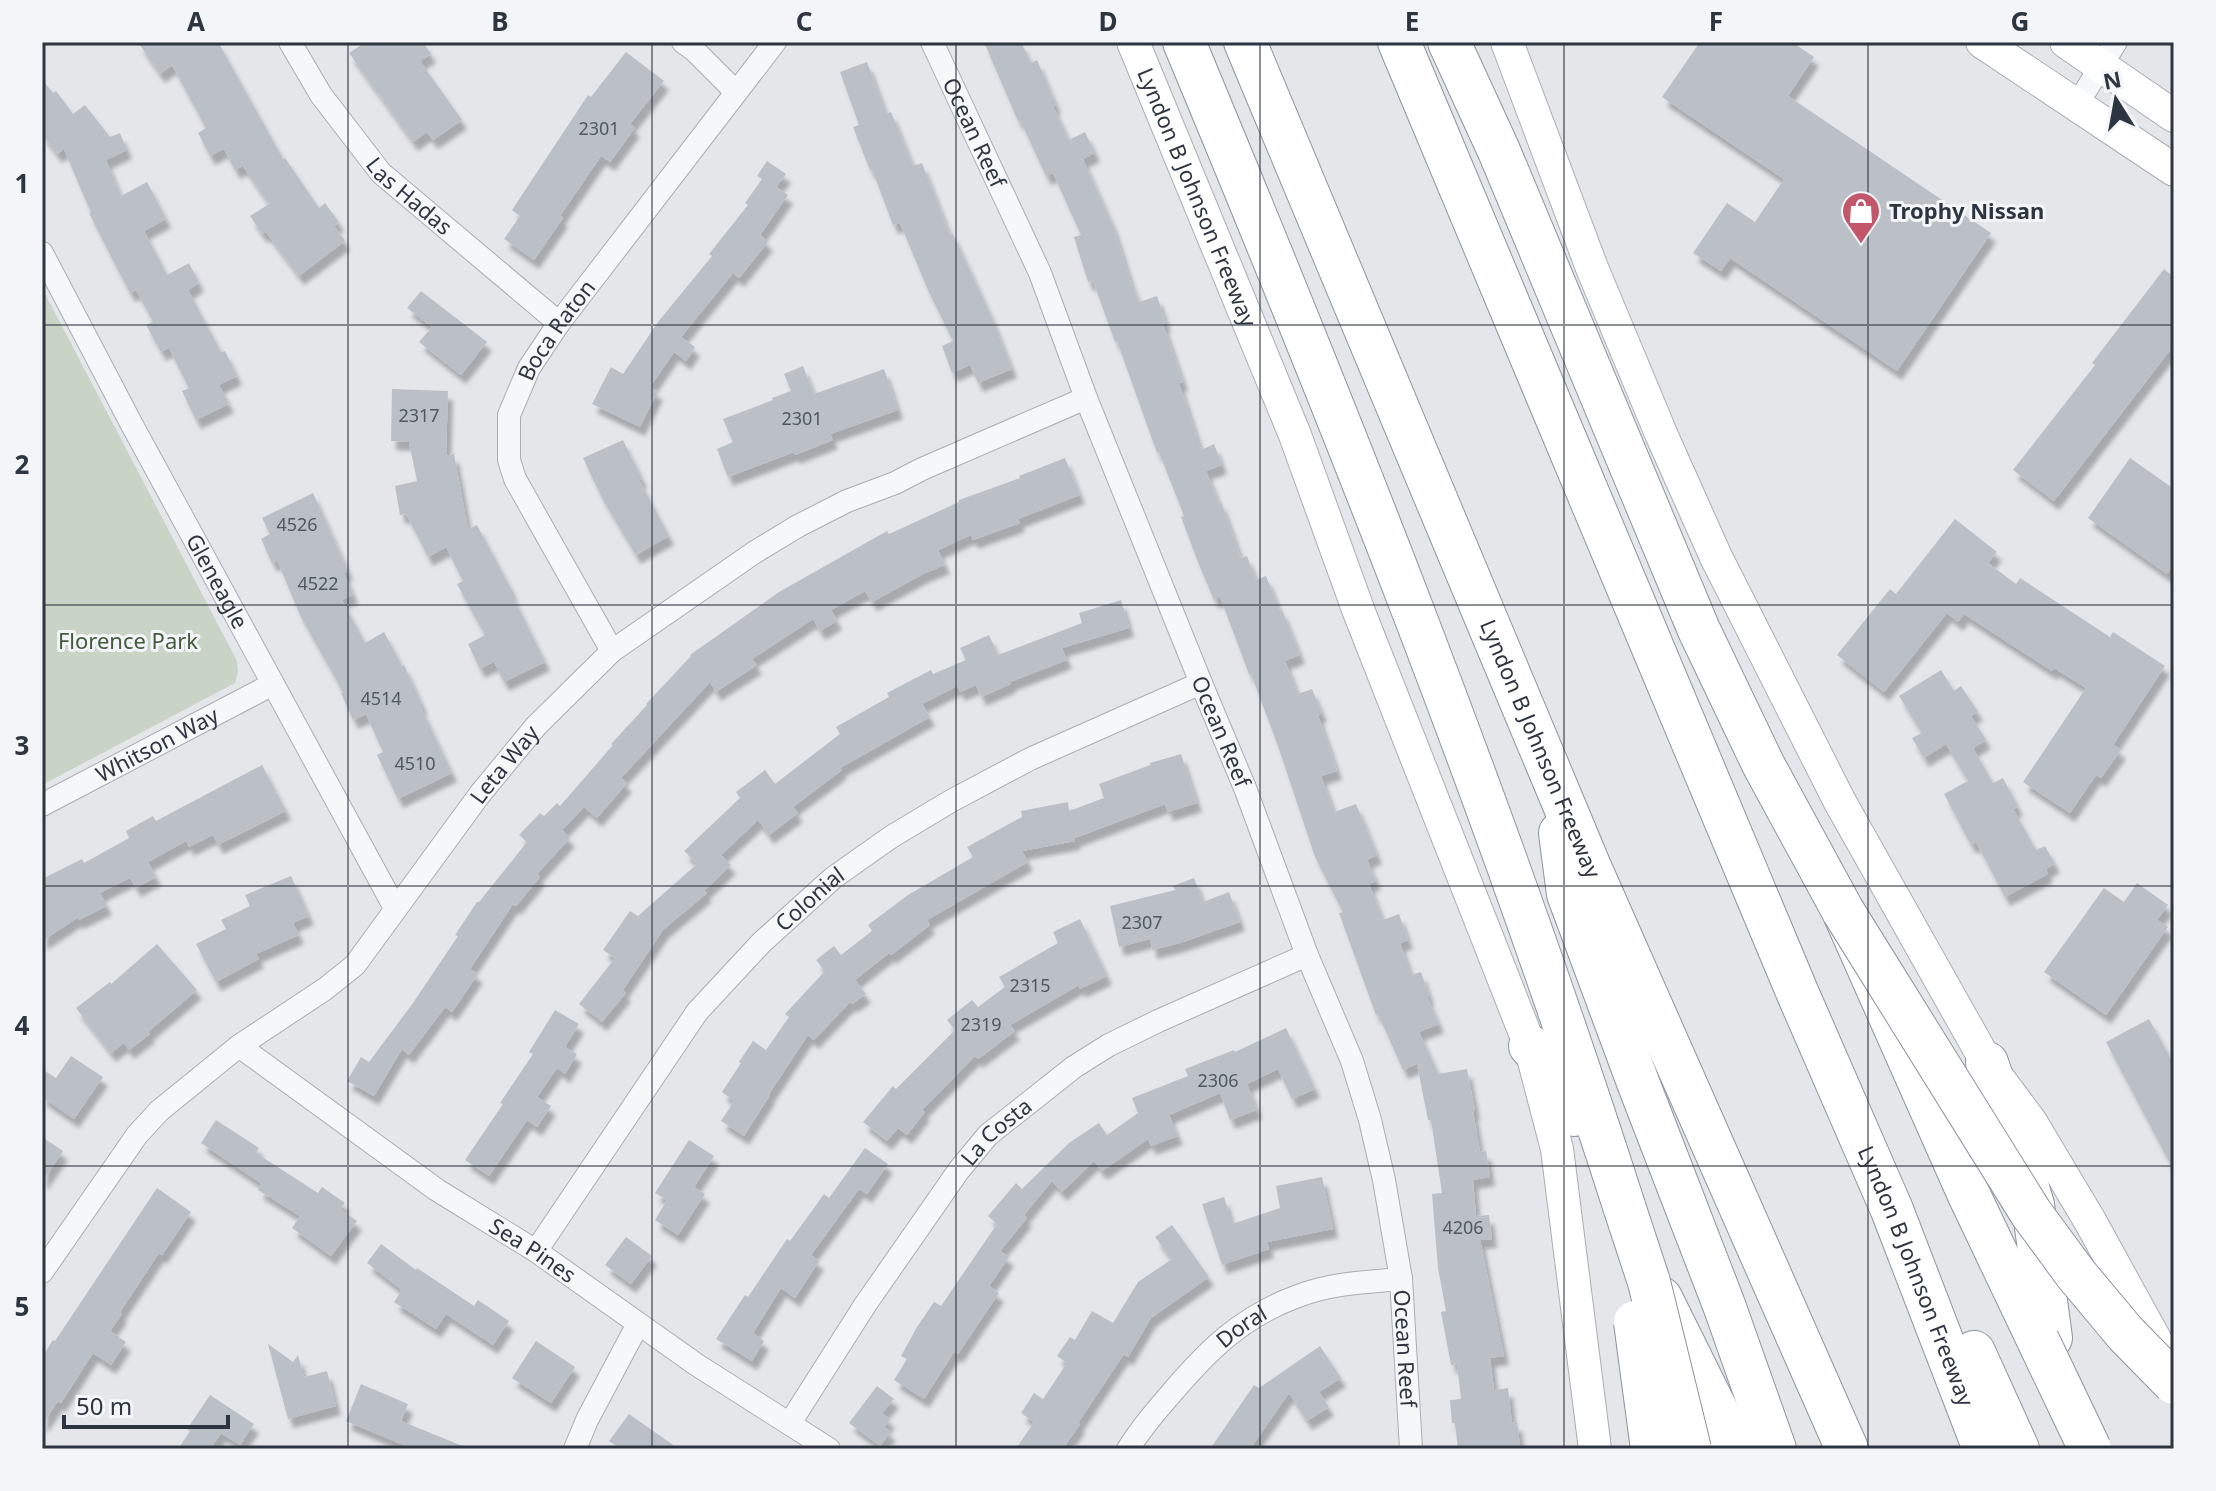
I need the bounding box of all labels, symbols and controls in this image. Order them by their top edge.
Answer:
text: A [187,3,205,39]
text: B [491,3,509,39]
text: C [796,3,812,39]
text: D [1098,3,1118,39]
text: E [1405,3,1419,39]
text: F [1709,3,1723,39]
text: G [2011,3,2029,39]
north arrow [2076,60,2156,140]
street label: Lyndon B Johnson Freeway [1131,63,1265,332]
text: N [2100,63,2124,96]
street label: Ocean Reef [937,72,1014,193]
house number: 2301 [578,116,620,140]
street label: Las Hadas [360,150,459,241]
text: 1 [15,165,29,201]
shop icon: Trophy Nissan [1840,190,1882,245]
place label: Trophy Nissan [1889,195,2044,225]
street label: Boca Raton [510,273,601,385]
house number: 2317 [398,403,440,427]
house number: 2301 [781,406,823,430]
text: 2 [15,446,30,482]
house number: 4526 [276,512,318,536]
street label: Gleneagle [180,528,256,634]
house number: 4522 [297,571,339,595]
street label: Lyndon B Johnson Freeway [1474,614,1609,883]
park label: Florence Park [58,625,198,655]
street label: Ocean Reef [1186,671,1259,793]
house number: 4514 [360,686,402,710]
street label: Whitson Way [90,699,224,788]
street label: Leta Way [462,718,545,809]
text: 3 [15,727,29,763]
house number: 4510 [394,751,436,775]
street label: Colonial [768,859,850,937]
house number: 2307 [1121,910,1163,934]
house number: 2315 [1009,973,1051,997]
text: 4 [15,1007,30,1043]
house number: 2319 [960,1012,1002,1036]
house number: 2306 [1197,1068,1239,1092]
street label: La Costa [953,1090,1038,1171]
street label: Lyndon B Johnson Freeway [1852,1141,1982,1411]
street label: Sea Pines [484,1210,583,1289]
house number: 4206 [1442,1215,1484,1239]
text: 5 [15,1288,29,1324]
street label: Ocean Reef [1388,1289,1425,1410]
street label: Doral [1209,1297,1272,1354]
scale bar [64,1379,228,1429]
text: 50 m [76,1389,132,1422]

